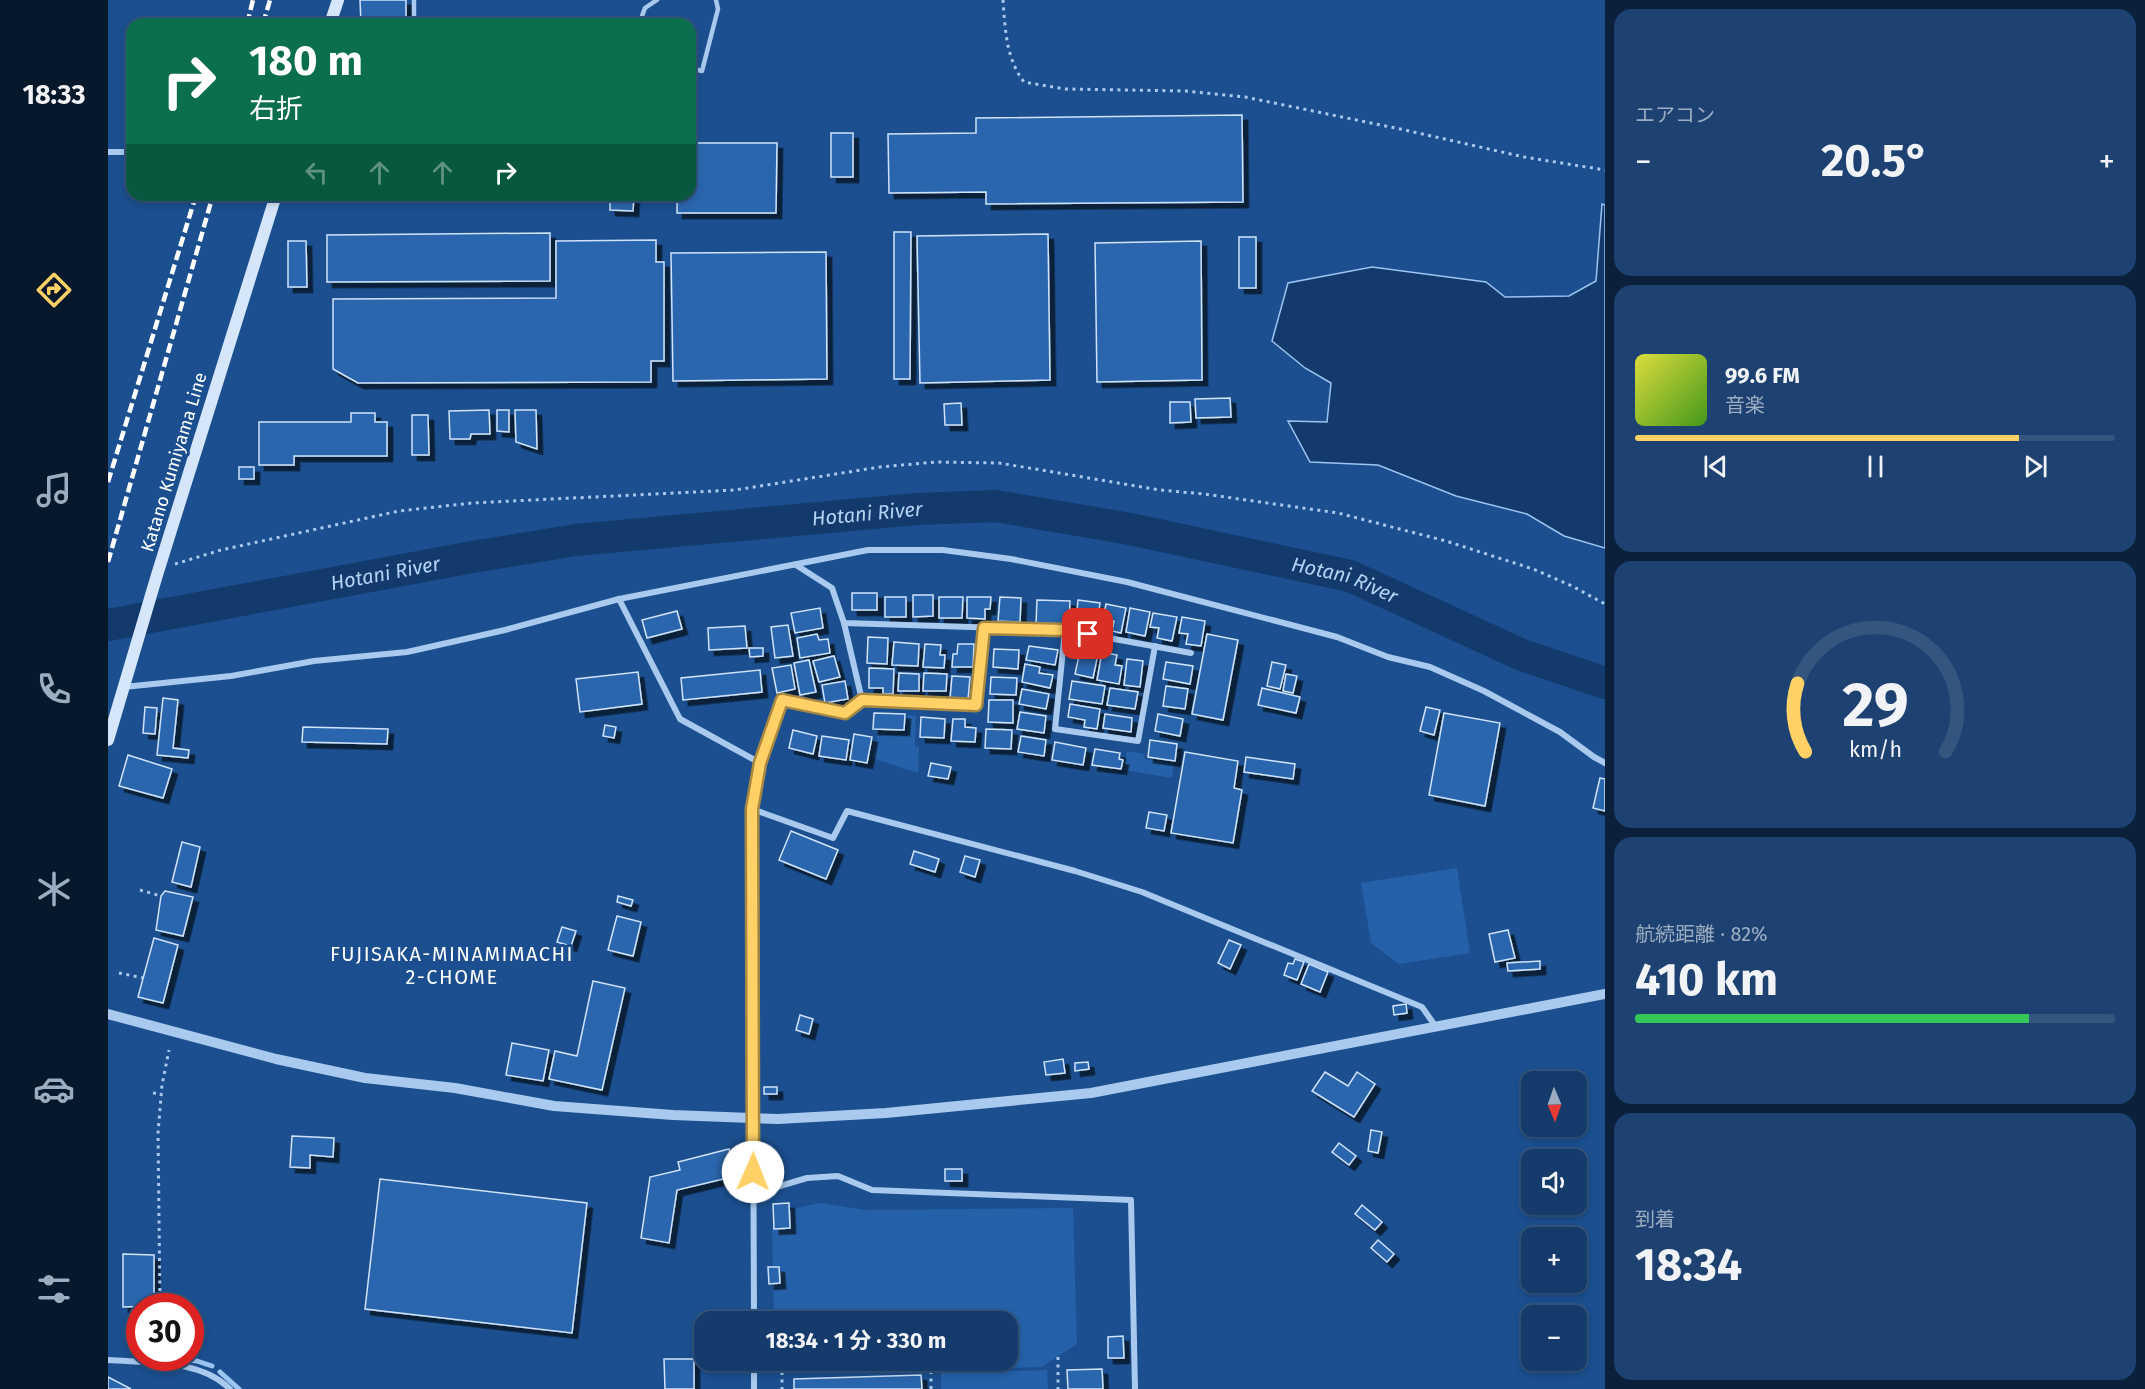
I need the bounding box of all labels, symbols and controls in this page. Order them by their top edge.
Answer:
text: 180 m [249,36,363,86]
icon: right [150,42,228,120]
text: 18:33 [22,79,86,111]
text: 右折 [249,93,303,125]
text: エアコン [1635,103,1715,127]
text: 20.5° [1821,134,1929,188]
text: − [1635,142,1652,182]
text: + [2099,142,2115,182]
icon: left [300,156,333,189]
icon: ahead [363,156,396,189]
icon: ahead [426,156,459,189]
icon: right [489,156,522,189]
icon: directions [33,269,75,311]
text: 99.6 FM [1725,362,1800,389]
street label: Katano Kumiyama Line [136,370,212,554]
text: 音楽 [1725,393,1765,417]
icon: previous [1699,450,1732,483]
icon: pause [1859,450,1892,483]
icon: next [2019,450,2052,483]
icon: music [33,469,75,511]
water label: Hotani River [811,497,924,530]
water label: Hotani River [329,551,443,595]
water label: Hotani River [1289,552,1403,609]
pin [1062,608,1113,659]
icon: arrive [1071,617,1104,650]
icon: phone [33,668,75,710]
text: 29 [1842,668,1908,743]
text: km/h [1848,737,1902,763]
icon: climate [33,868,75,910]
text: 航続距離 · 82% [1635,922,1768,946]
district label: FUJISAKA-MINAMIMACHI 2-CHOME [330,942,574,989]
text: 410 km [1635,953,1778,1007]
icon: car [33,1068,75,1110]
north arrow [1521,1071,1587,1137]
map controls [1521,1071,1587,1371]
position arrow [721,1140,785,1204]
button: sound [1521,1149,1587,1215]
text: 到着 [1635,1207,1675,1231]
button: + [1521,1227,1587,1293]
text: 18:34 [1635,1238,1742,1292]
icon: filters [33,1268,75,1310]
speed limit sign: 30 [126,1293,204,1371]
button: − [1521,1305,1587,1371]
text: 18:34 · 1 分 · 330 m [766,1327,946,1354]

